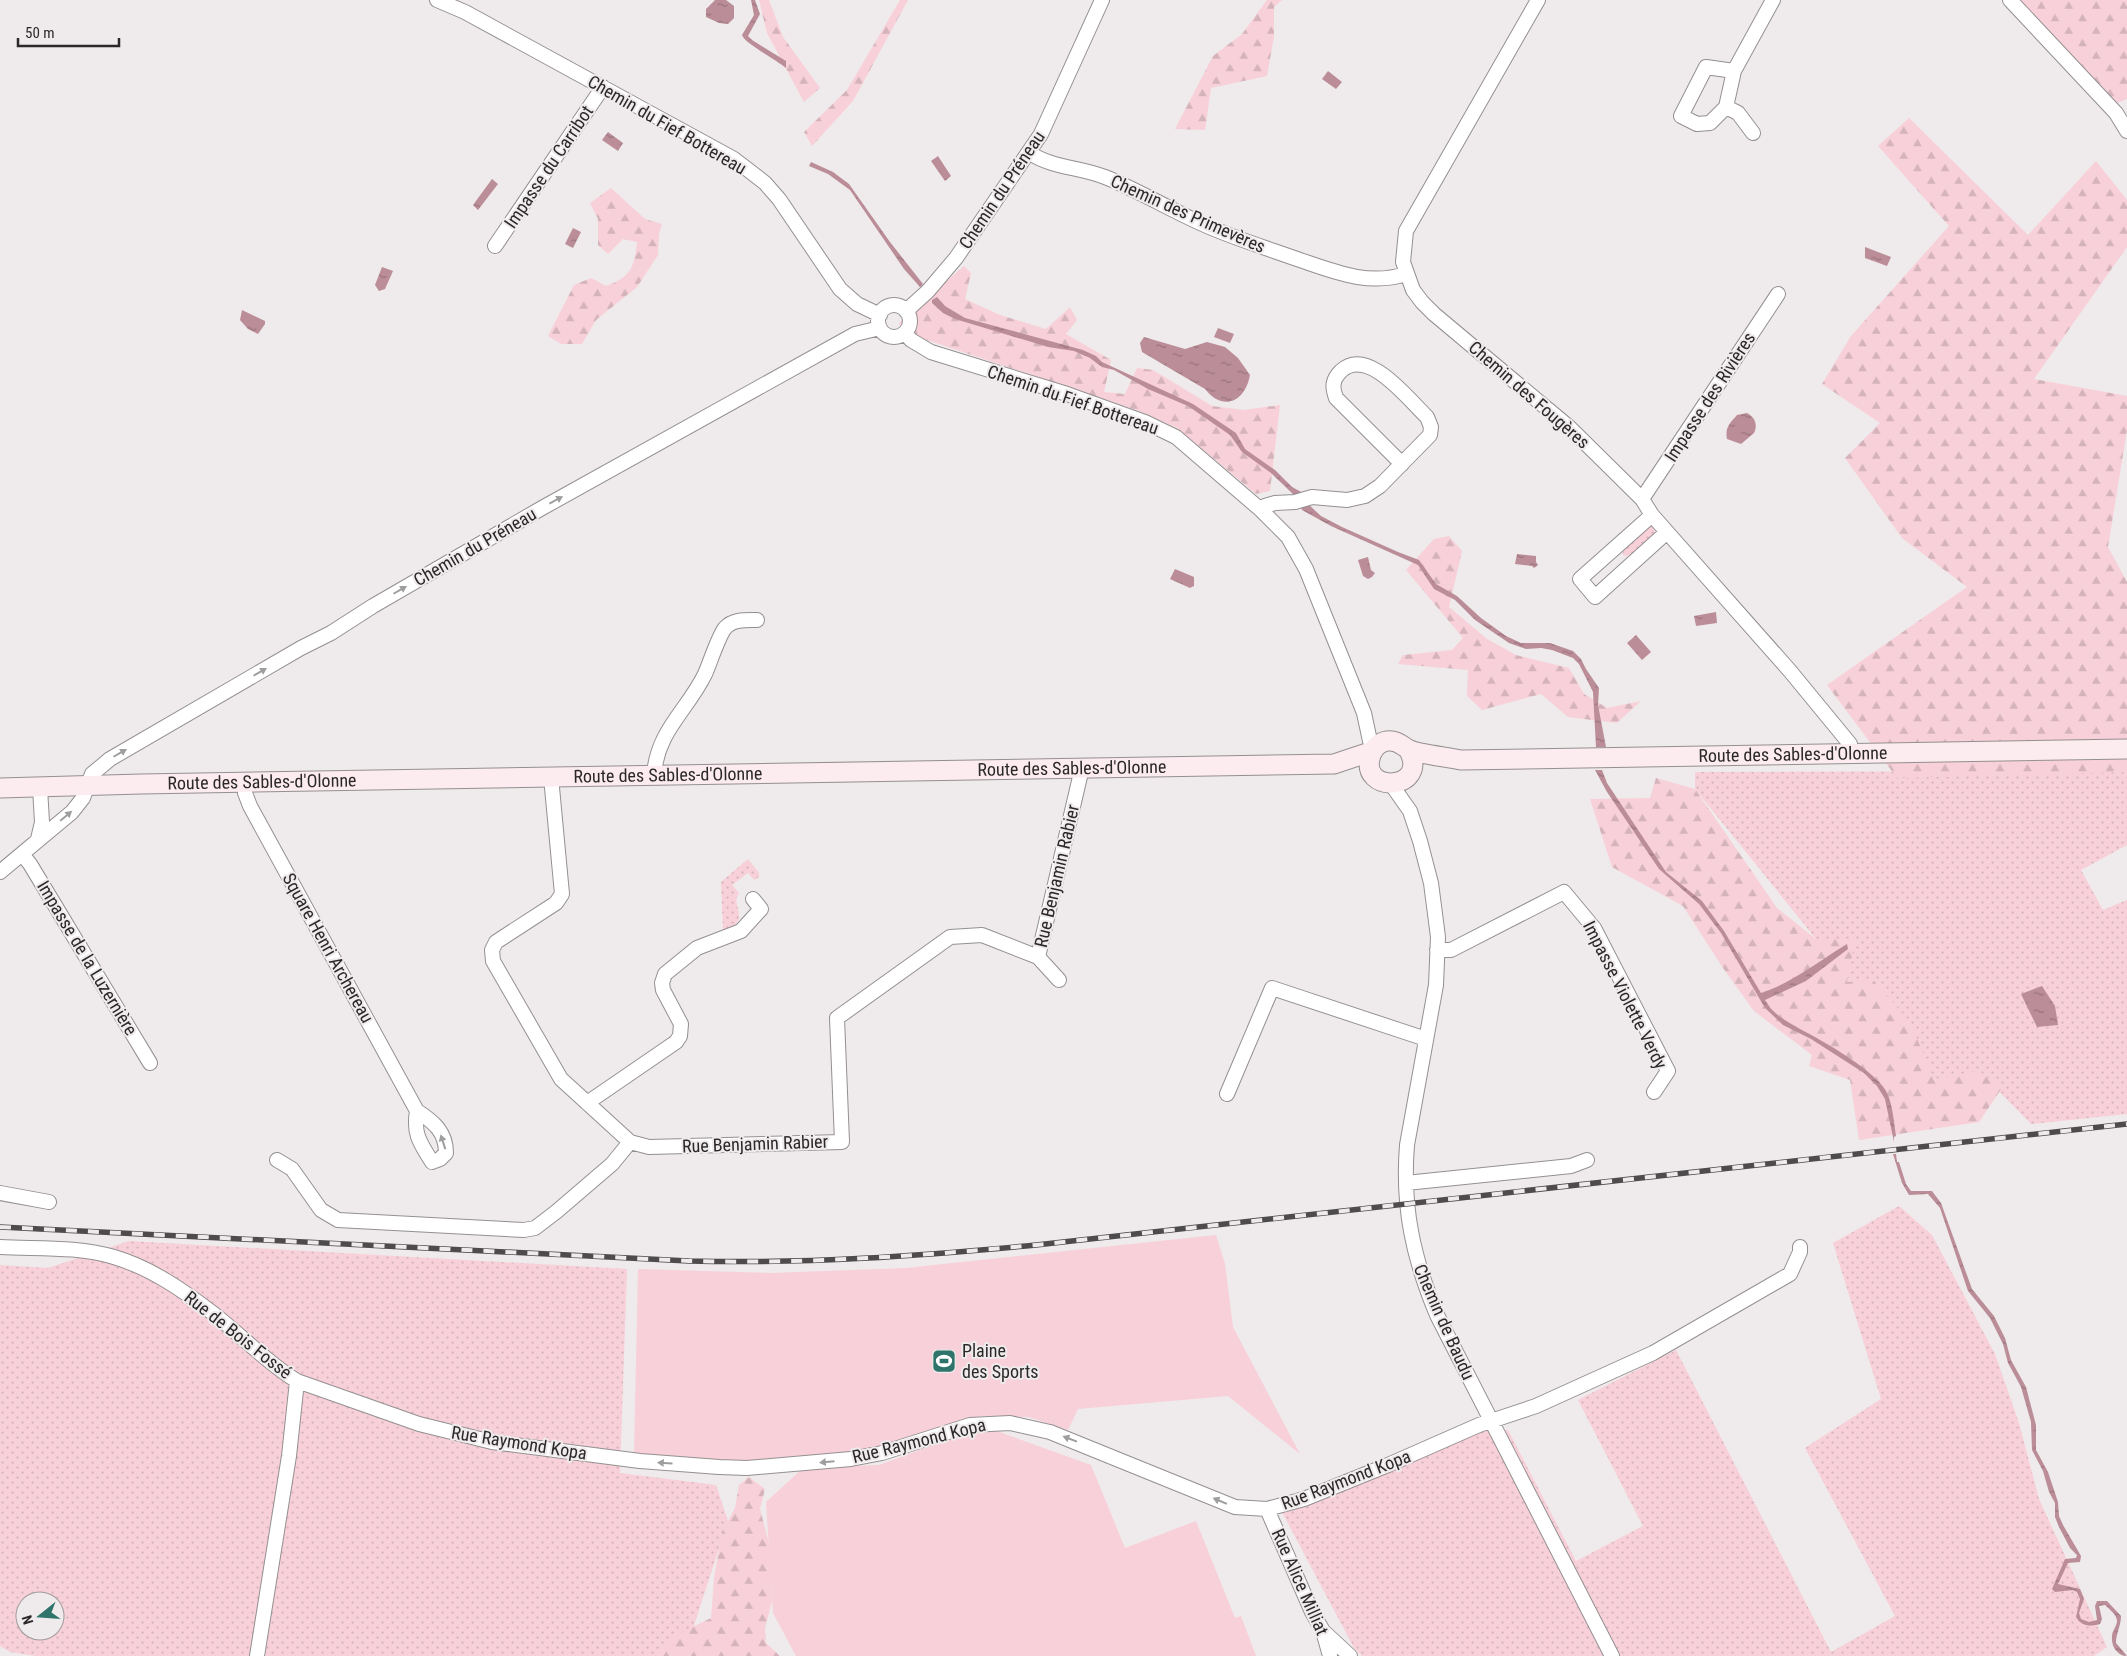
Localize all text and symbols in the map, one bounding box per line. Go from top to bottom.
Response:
scale bar [18,15,119,47]
text: 50 m [25,24,55,42]
street label: Chemin du Fief Bottereau [584,71,750,179]
street label: Impasse du Carribot [500,101,597,232]
street label: Chemin du Préneau [954,127,1049,253]
street label: Chemin des Primevères [1108,170,1269,257]
street label: Impasse des Rivières [1660,328,1759,465]
street label: Chemin des Fougères [1465,336,1594,453]
street label: Chemin du Fief Bottereau [985,360,1162,439]
one-way arrow [549,496,564,504]
street label: Chemin du Préneau [410,503,540,590]
one-way arrow [393,586,408,594]
one-way arrow [254,667,267,676]
street label: Route des Sables-d'Olonne [1698,742,1887,766]
one-way arrow [113,749,126,758]
street label: Route des Sables-d'Olonne [977,756,1166,780]
street label: Route des Sables-d'Olonne [573,763,763,787]
street label: Route des Sables-d'Olonne [167,769,357,794]
street label: Rue Benjamin Rabier [1030,802,1083,949]
one-way arrow [60,811,73,822]
street label: Square Henri Archereau [279,869,378,1026]
street label: Impasse de la Luzernière [33,877,142,1039]
street label: Impasse Violette Verdy [1579,917,1672,1073]
street label: Rue Benjamin Rabier [682,1130,829,1157]
one-way arrow [439,1134,447,1149]
street label: Chemin de Baudu [1410,1261,1479,1383]
street label: Rue de Bois Fossé [181,1286,296,1383]
place label: Plaine des Sports [962,1340,1038,1382]
sports icon: Plaine des Sports [931,1348,957,1374]
street label: Rue Raymond Kopa [850,1414,988,1467]
street label: Rue Raymond Kopa [450,1421,588,1464]
one-way arrow [1062,1435,1077,1443]
street label: Rue Raymond Kopa [1278,1445,1413,1514]
one-way arrow [657,1458,673,1466]
one-way arrow [819,1458,835,1466]
one-way arrow [1213,1496,1227,1504]
street label: Rue Alice Milliat [1268,1525,1333,1638]
north arrow [15,1591,65,1641]
text: N [19,1613,36,1626]

